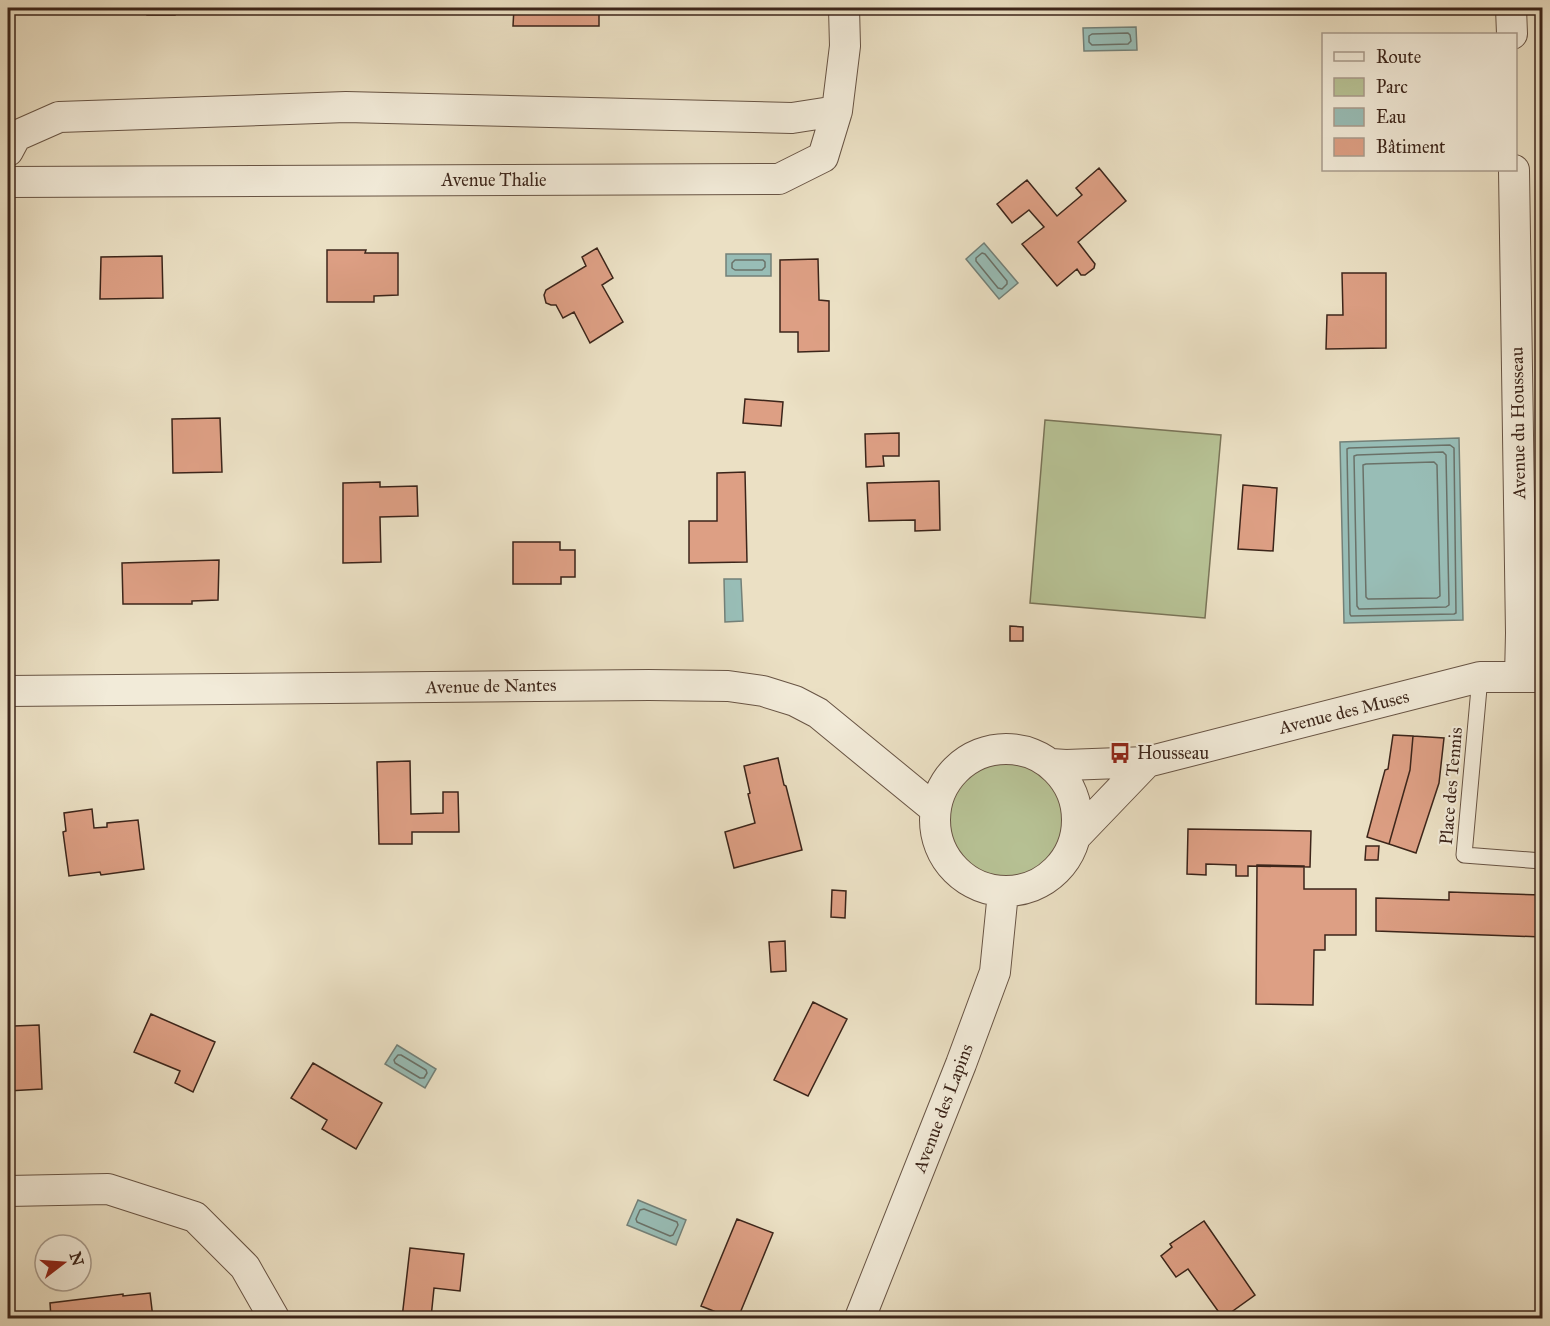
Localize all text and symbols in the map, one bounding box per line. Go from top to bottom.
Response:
legend [1322,33,1517,171]
text: Route [1376,46,1421,68]
text: Parc [1376,76,1408,98]
text: Eau [1376,106,1406,128]
text: Bâtiment [1376,136,1446,158]
street label: Avenue Thalie [440,169,547,191]
street label: Avenue du Housseau [1506,346,1530,500]
street label: Avenue de Nantes [424,674,557,698]
street label: Avenue des Muses [1276,685,1411,739]
street label: Place des Tennis [1435,726,1467,846]
bus stop icon: Housseau [1108,741,1132,765]
place label: Housseau [1137,742,1209,764]
street label: Avenue des Lapins [908,1041,978,1176]
north arrow [33,1233,93,1293]
text: N [66,1249,88,1268]

